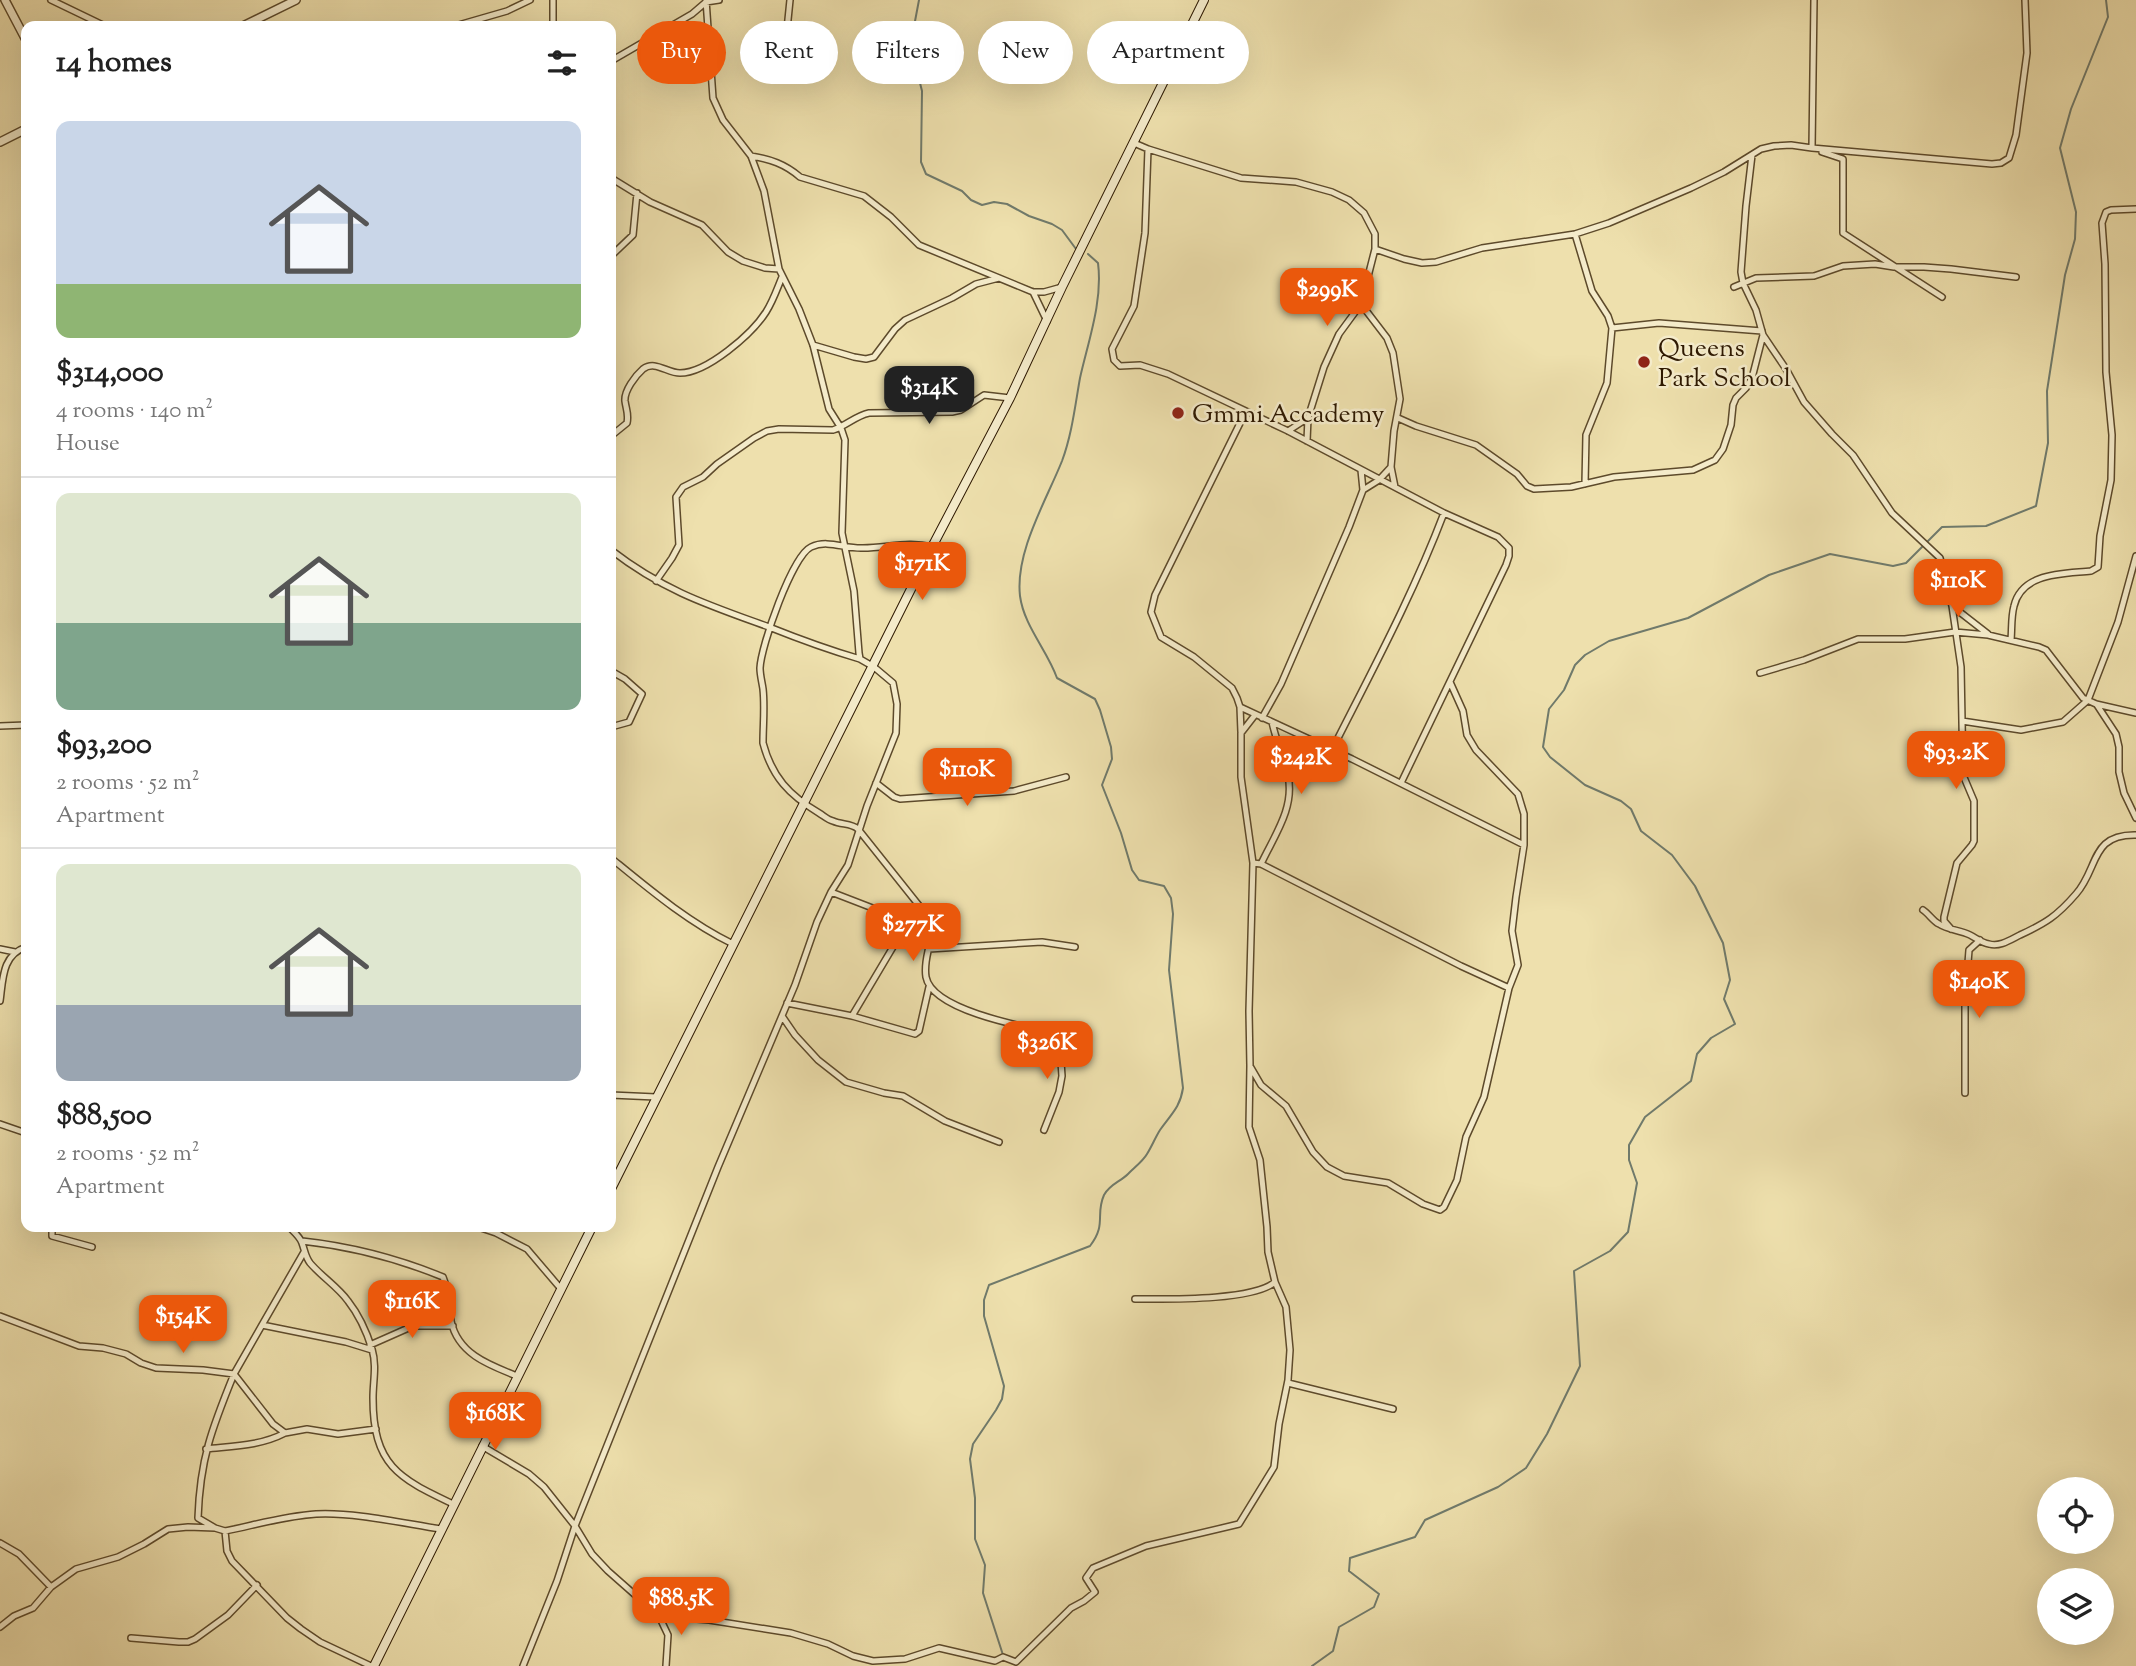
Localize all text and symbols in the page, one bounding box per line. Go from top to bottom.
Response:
chip: Buy [637,21,726,84]
chip: Rent [740,21,838,84]
chip: Filters [852,21,964,84]
chip: New [978,21,1073,84]
chip: Apartment [1087,21,1249,84]
text: 14 homes [56,42,172,85]
icon: filters [543,44,581,82]
icon: home [256,166,382,292]
pin: $299K [1278,268,1376,328]
text: $299K [1296,274,1358,307]
place label: Queens Park School [1658,331,1791,398]
text: $314,000 [56,352,164,395]
marker: Queens Park School [1636,354,1652,370]
pin: $314K [880,366,978,426]
text: $314K [900,372,958,405]
text: 4 rooms · 140 m² [56,395,213,428]
place label: Gmmi Accademy [1192,397,1384,434]
marker: Gmmi Accademy [1170,405,1186,421]
text: House [56,428,120,461]
icon: home [256,538,382,664]
pin: $171K [873,542,971,602]
text: $171K [894,548,950,581]
pin: $110K [1909,560,2007,619]
text: $110K [1930,565,1986,598]
text: $93,200 [56,724,152,767]
pin: $93.2K [1899,732,2013,791]
pin: $242K [1252,736,1350,796]
text: $93.2K [1923,737,1989,770]
text: $242K [1270,742,1332,775]
pin: $110K [918,748,1016,808]
text: $110K [939,754,995,787]
text: 2 rooms · 52 m² [56,767,199,800]
text: Apartment [56,800,165,833]
pin: $277K [864,904,962,963]
icon: home [256,909,382,1035]
text: $277K [882,909,944,942]
pin: $140K [1930,960,2028,1020]
text: $140K [1949,966,2009,999]
pin: $326K [998,1021,1096,1081]
text: $326K [1017,1027,1077,1060]
text: $88,500 [56,1095,152,1138]
text: 2 rooms · 52 m² [56,1138,199,1171]
text: Apartment [56,1171,165,1204]
pin: $116K [363,1280,461,1340]
text: $116K [384,1286,440,1319]
pin: $154K [134,1296,232,1355]
text: $154K [155,1301,211,1334]
pin: $168K [446,1392,544,1452]
text: $168K [465,1398,525,1431]
map controls [2037,1477,2114,1645]
button: locate [2037,1477,2114,1554]
button: layers [2037,1568,2114,1645]
pin: $88.5K [624,1578,738,1637]
text: $88.5K [648,1583,714,1616]

